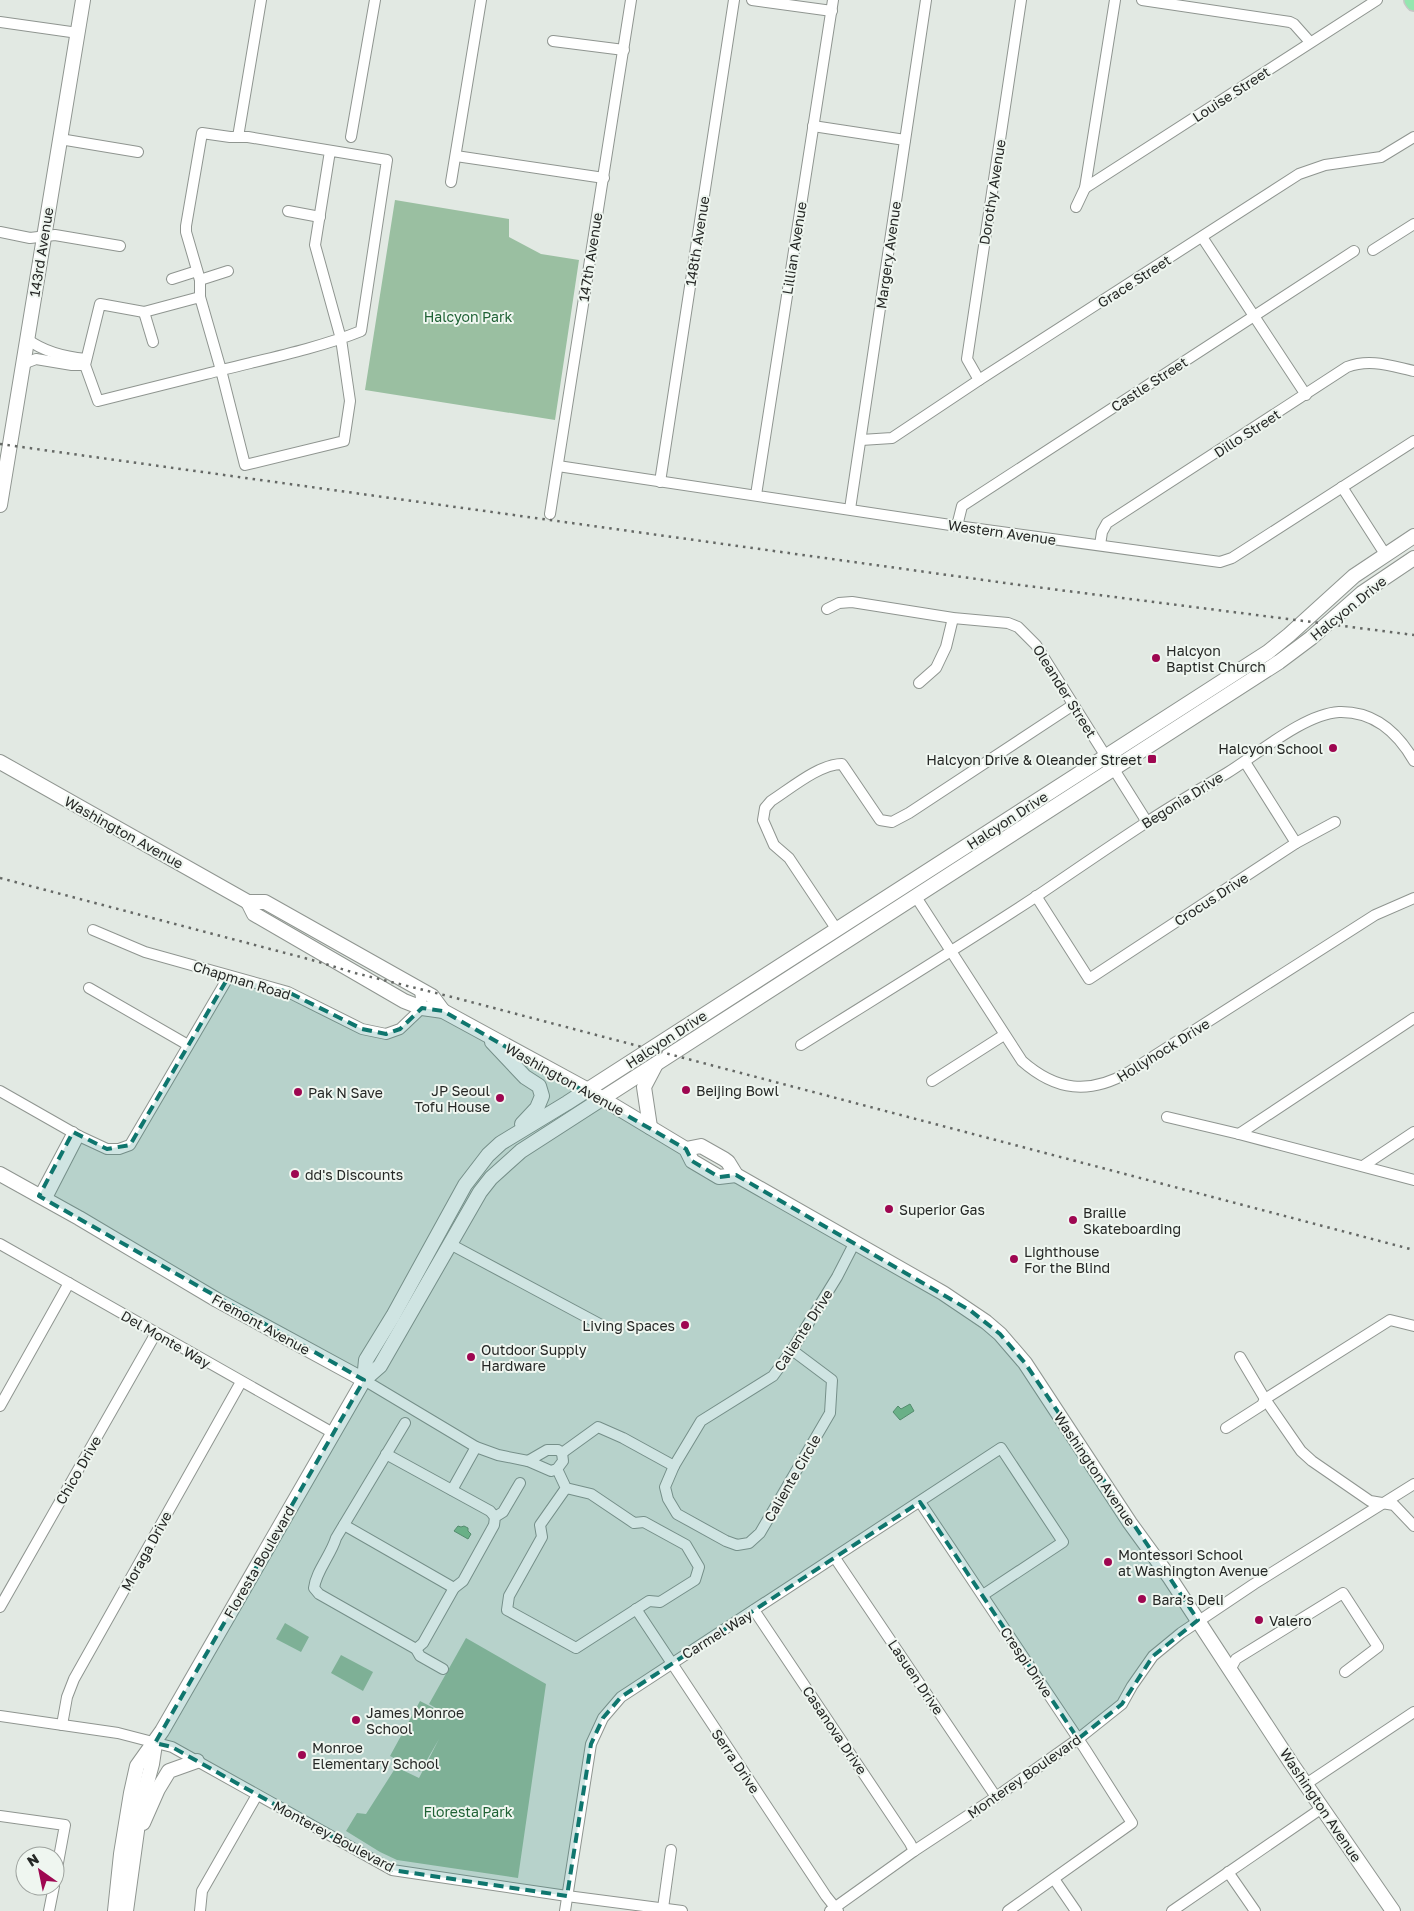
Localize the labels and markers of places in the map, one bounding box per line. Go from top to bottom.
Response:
place label: Halcyon Baptist Church [1166,642,1266,675]
marker: Halcyon Baptist Church [1150,652,1162,664]
place label: Halcyon School [1218,740,1323,757]
marker: Halcyon School [1327,742,1339,754]
place label: Halcyon Drive & Oleander Street [926,751,1142,768]
marker: Halcyon Drive & Oleander Street [1146,753,1158,765]
place label: JP Seoul Tofu House [414,1082,490,1115]
place label: Beijing Bowl [696,1082,779,1099]
place label: Pak N Save [308,1084,383,1101]
marker: Beijing Bowl [680,1084,692,1096]
marker: Pak N Save [292,1086,304,1098]
marker: JP Seoul Tofu House [494,1092,506,1104]
place label: dd's Discounts [305,1166,403,1183]
marker: dd's Discounts [289,1168,301,1180]
place label: Superior Gas [899,1201,985,1218]
marker: Superior Gas [883,1203,895,1215]
place label: Braille Skateboarding [1083,1204,1181,1237]
marker: Braille Skateboarding [1067,1214,1079,1226]
place label: Lighthouse For the Blind [1024,1243,1110,1276]
marker: Lighthouse For the Blind [1008,1253,1020,1265]
place label: Living Spaces [582,1317,675,1334]
marker: Living Spaces [679,1319,691,1331]
place label: Outdoor Supply Hardware [481,1341,587,1374]
marker: Outdoor Supply Hardware [465,1351,477,1363]
place label: Montessori School at Washington Avenue [1118,1546,1268,1579]
marker: Montessori School at Washington Avenue [1102,1556,1114,1568]
place label: Bara’s Deli [1152,1591,1224,1608]
marker: Bara’s Deli [1136,1593,1148,1605]
place label: Valero [1269,1612,1312,1629]
marker: Valero [1253,1614,1265,1626]
place label: James Monroe School [366,1704,464,1737]
marker: James Monroe School [350,1714,362,1726]
place label: Monroe Elementary School [312,1739,439,1772]
marker: Monroe Elementary School [296,1749,308,1761]

